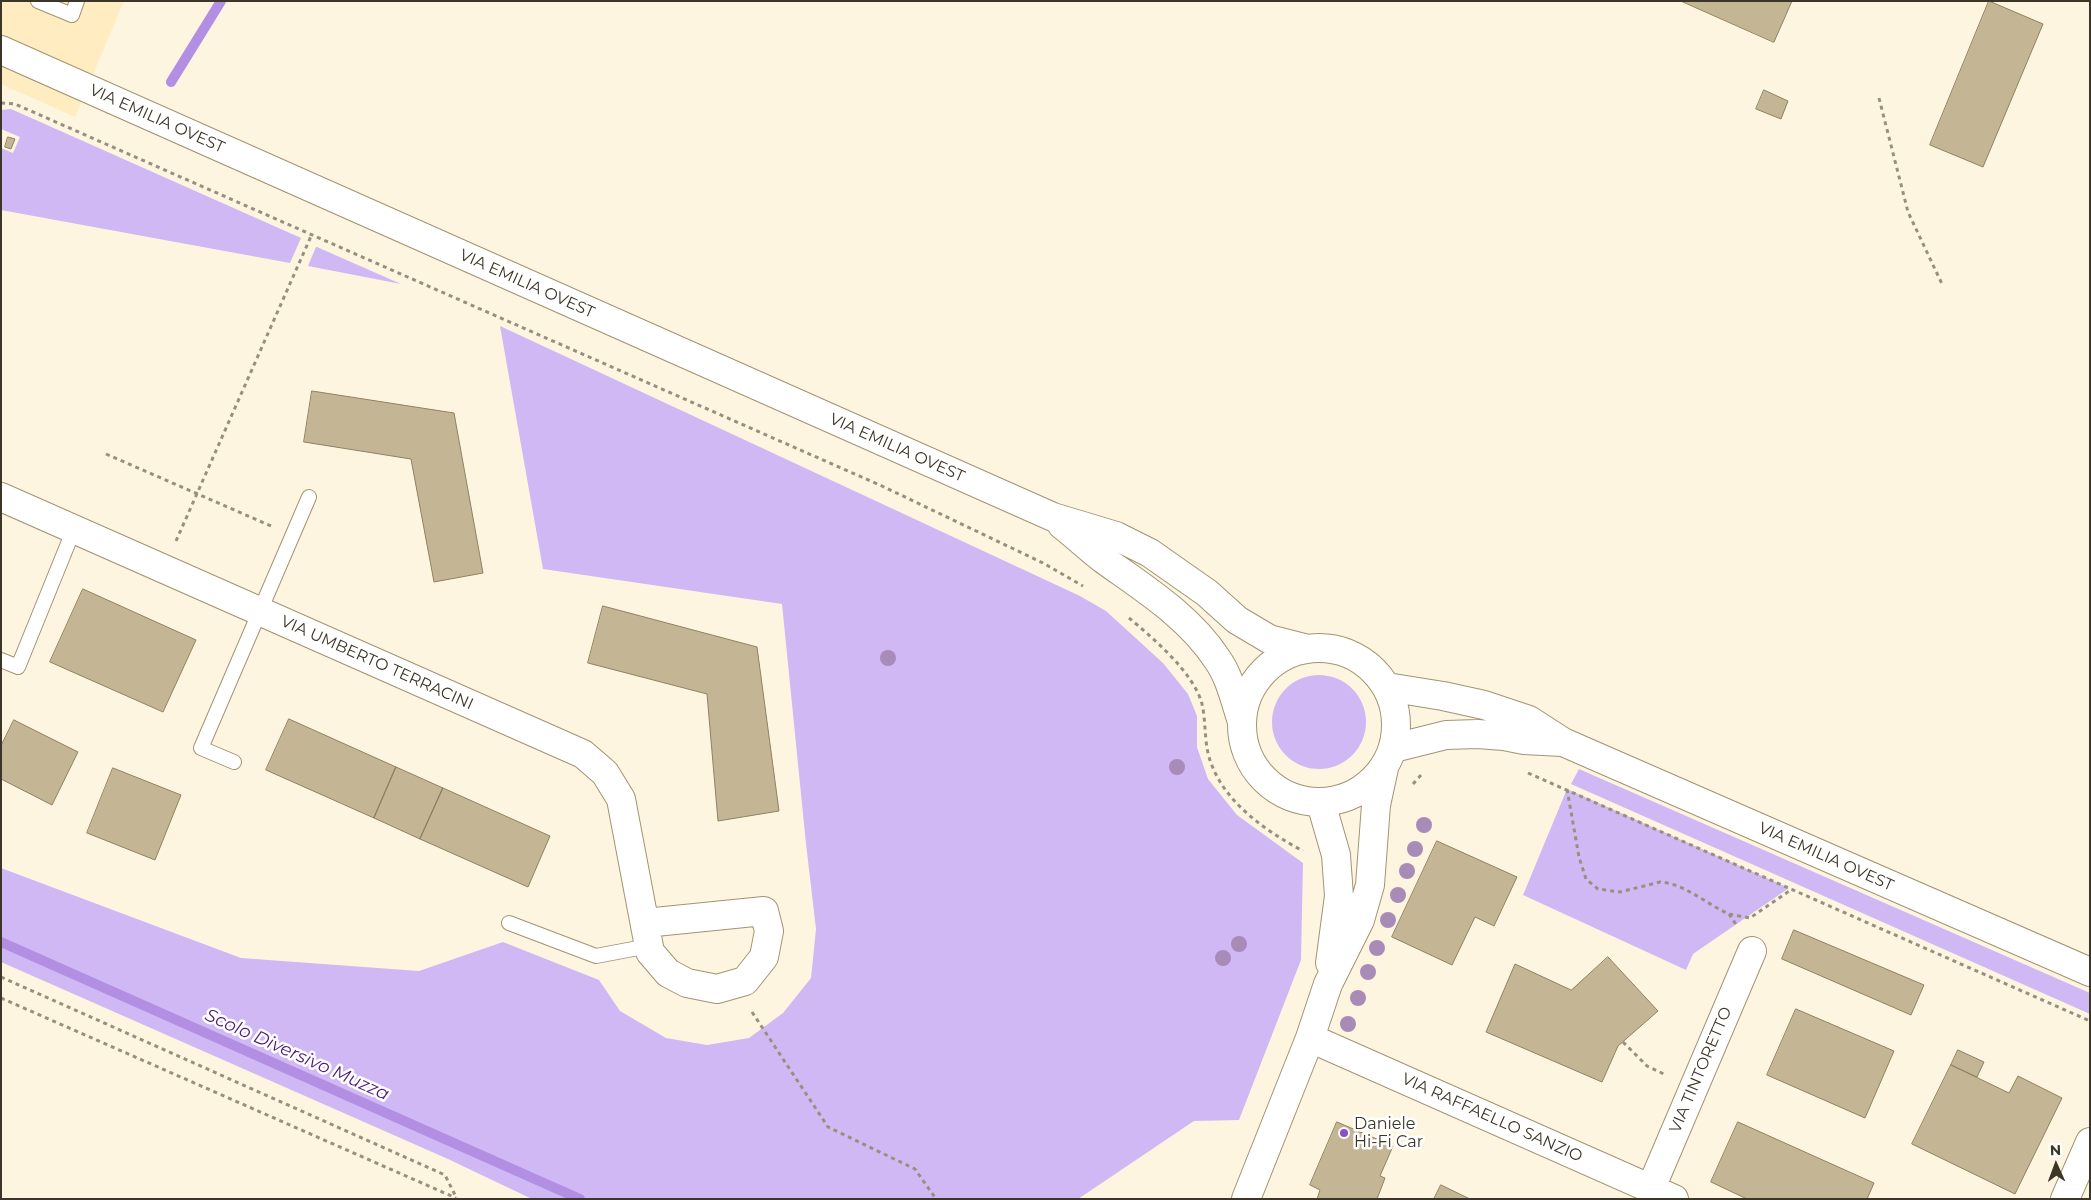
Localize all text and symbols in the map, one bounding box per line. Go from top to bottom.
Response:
street label: VIA EMILIA OVEST [87,81,227,157]
street label: VIA EMILIA OVEST [457,246,597,322]
street label: VIA EMILIA OVEST [827,410,967,486]
street label: VIA UMBERTO TERRACINI [278,612,476,714]
street label: VIA EMILIA OVEST [1756,819,1896,895]
street label: VIA TINTORETTO [1666,1004,1736,1136]
water label: Scolo Diversivo Muzza [202,1005,392,1105]
street label: VIA RAFFAELLO SANZIO [1399,1069,1585,1167]
place label: Daniele Hi-Fi Car [1354,1114,1423,1152]
marker: Daniele Hi-Fi Car [1338,1127,1350,1139]
north arrow [2031,1140,2081,1190]
text: N [2050,1141,2061,1159]

